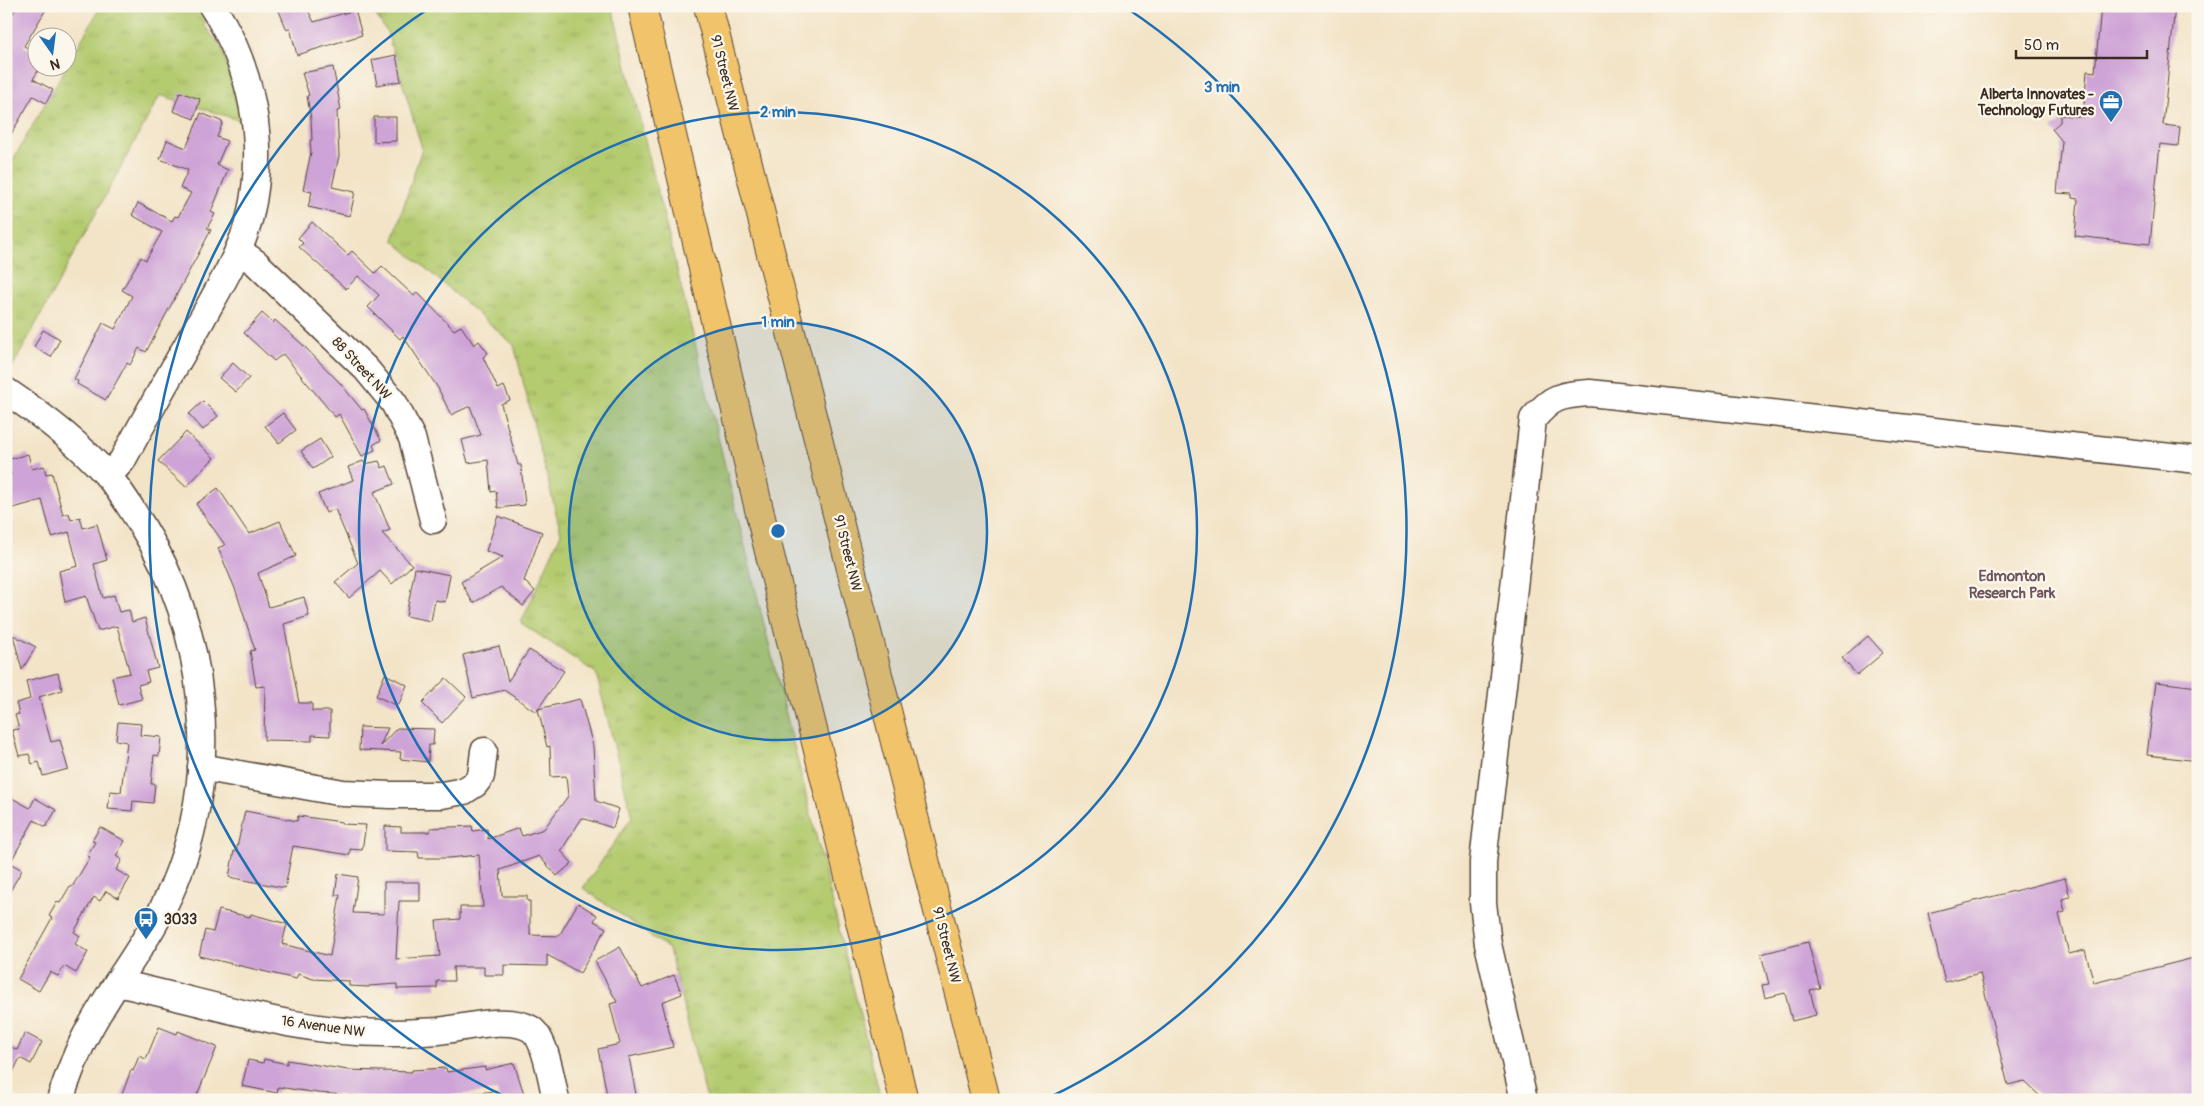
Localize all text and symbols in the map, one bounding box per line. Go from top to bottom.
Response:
north arrow [28,28,78,78]
scale bar [2016,28,2148,60]
street label: 91 Street NW [707,33,742,113]
text: 50 m [2024,36,2059,55]
text: N [48,55,62,74]
text: 3 min [1204,78,1240,97]
place label: Alberta Innovates - Technology Futures [1977,86,2095,119]
office icon: Alberta Innovates - Technology Futures [2098,89,2124,123]
text: 2 min [760,103,796,122]
text: 1 min [761,313,795,332]
street label: 88 Street NW [328,333,395,403]
street label: 91 Street NW [830,513,865,593]
centre of rings [769,522,787,540]
district label: Edmonton Research Park [1969,567,2056,603]
street label: 91 Street NW [929,905,964,985]
bus stop icon: 3033 [133,906,159,940]
place label: 3033 [164,911,197,928]
street label: 16 Avenue NW [280,1012,366,1041]

